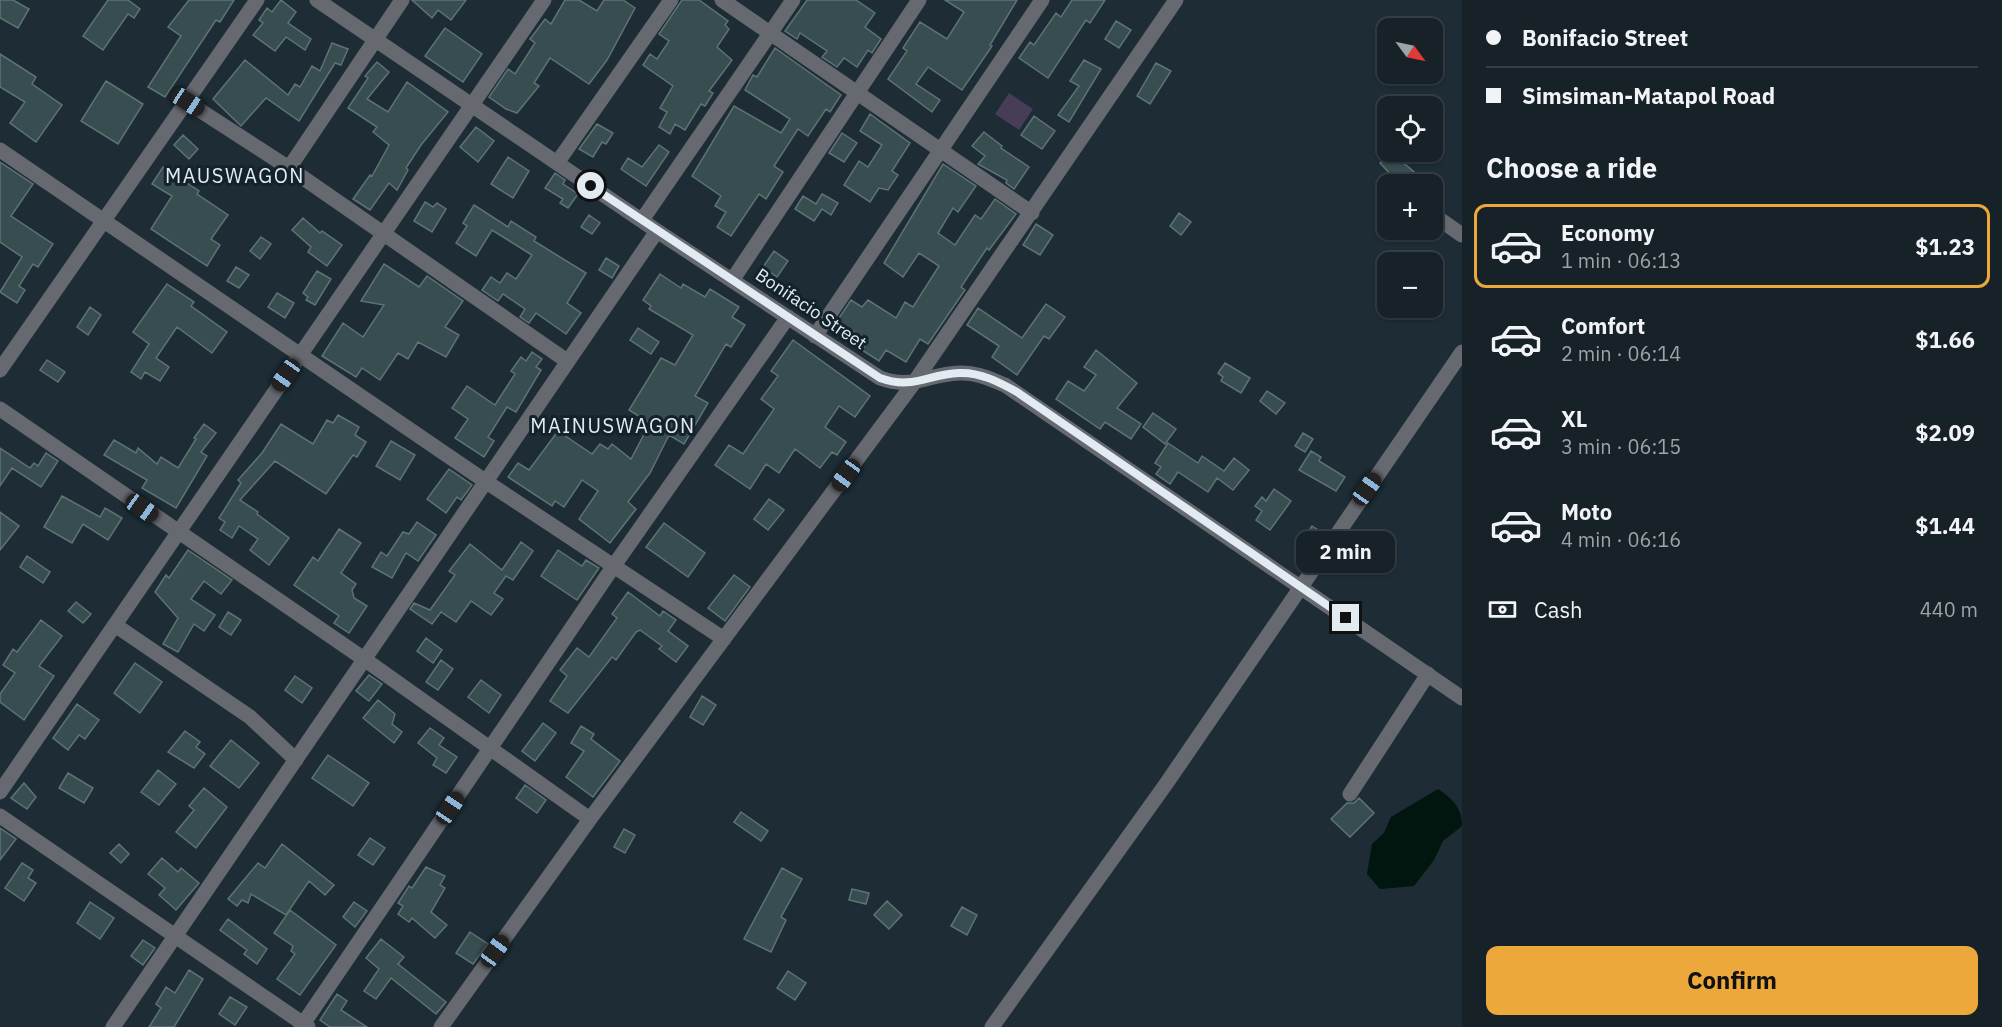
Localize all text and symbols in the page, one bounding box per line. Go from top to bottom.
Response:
north arrow [1377,18,1443,84]
map controls [1377,18,1443,318]
text: Bonifacio Street [1522,23,1688,52]
text: Simsiman-Matapol Road [1522,81,1775,110]
car [168,85,208,119]
button: locate [1377,96,1443,162]
text: Choose a ride [1486,150,1657,185]
district label: MAUSWAGON [165,162,305,189]
route start [577,172,604,199]
button: + [1377,174,1443,240]
text: Economy [1561,218,1655,247]
icon: car [1489,219,1543,273]
text: $1.23 [1915,232,1975,261]
text: 1 min · 06:13 [1561,247,1681,274]
button: − [1377,252,1443,318]
street label: Bonifacio Street [751,263,871,354]
text: Comfort [1561,311,1645,340]
icon: car [1489,312,1543,366]
text: $1.66 [1915,325,1975,354]
text: 2 min · 06:14 [1561,340,1681,367]
car [268,355,304,395]
text: XL [1561,404,1587,433]
icon: car [1489,405,1543,459]
district label: MAINUSWAGON [530,412,696,439]
text: $2.09 [1915,418,1975,447]
text: 3 min · 06:15 [1561,433,1681,460]
car [828,455,864,495]
car [1349,469,1385,509]
car [122,490,162,526]
text: Moto [1561,497,1612,526]
icon: car [1489,498,1543,552]
text: $1.44 [1915,511,1975,540]
text: 4 min · 06:16 [1561,526,1681,553]
callout: 2 min [1296,531,1396,573]
text: 2 min [1319,538,1372,565]
icon: cash [1486,593,1519,626]
text: Cash [1534,595,1583,624]
text: 440 m [1920,596,1978,623]
route end [1332,604,1359,631]
car [432,788,468,828]
car [477,931,513,971]
button: Confirm [1486,946,1978,1015]

